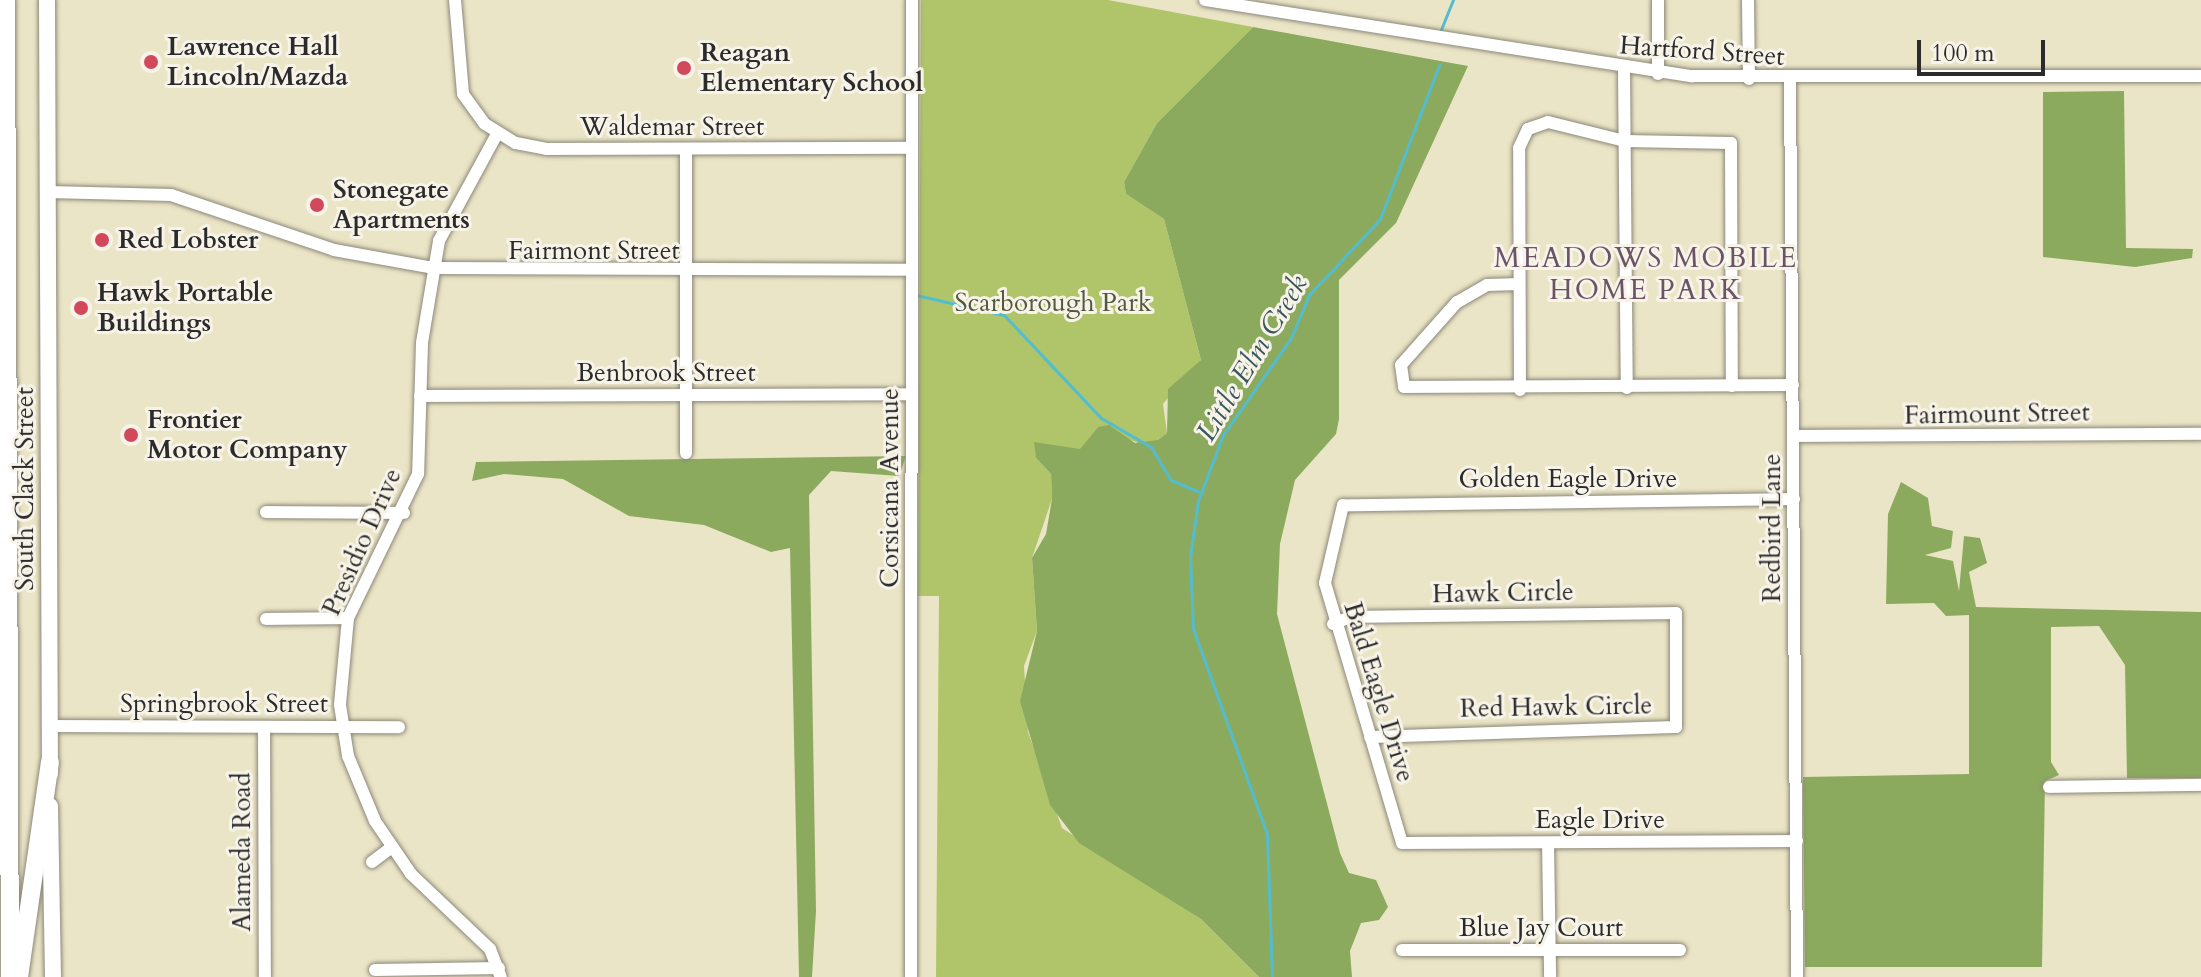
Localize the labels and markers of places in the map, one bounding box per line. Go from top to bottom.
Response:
place label: Lawrence Hall Lincoln/Mazda [167,31,348,92]
place label: Reagan Elementary School [700,37,923,98]
marker: Lawrence Hall Lincoln/Mazda [142,53,160,71]
marker: Reagan Elementary School [675,59,693,77]
place label: Stonegate Apartments [333,174,470,236]
marker: Stonegate Apartments [308,196,326,214]
place label: Red Lobster [118,224,258,256]
marker: Red Lobster [93,231,111,249]
place label: Hawk Portable Buildings [97,277,273,338]
marker: Hawk Portable Buildings [72,299,90,317]
place label: Frontier Motor Company [147,404,347,466]
marker: Frontier Motor Company [122,426,140,444]

